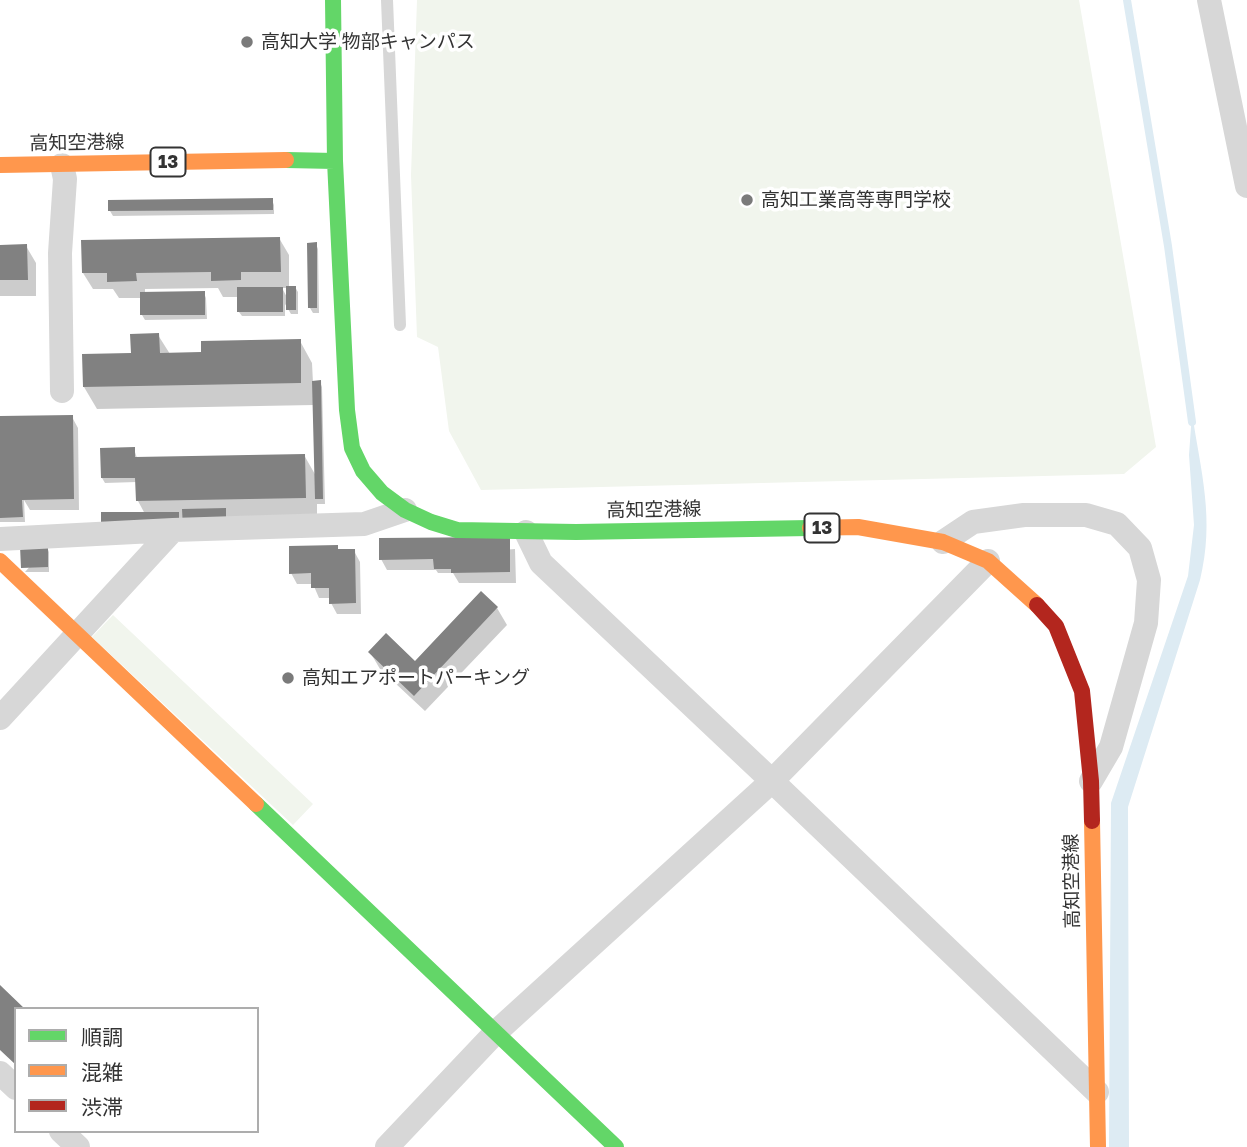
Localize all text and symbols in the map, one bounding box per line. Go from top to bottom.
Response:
place label: 高知大学 物部キャンパス [261,31,475,53]
marker: 高知大学 物部キャンパス [239,34,255,50]
street label: 高知空港線 [29,131,125,155]
road number: 13 [150,148,186,176]
place label: 高知工業高等専門学校 [761,189,951,211]
marker: 高知工業高等専門学校 [739,192,755,208]
street label: 高知空港線 [606,498,702,522]
road number: 13 [804,514,840,542]
place label: 高知エアポートパーキング [302,667,530,689]
marker: 高知エアポートパーキング [280,670,296,686]
street label: 高知空港線 [1060,833,1084,929]
legend [14,1007,259,1133]
text: 順調 [81,1024,123,1050]
text: 混雑 [81,1059,123,1085]
text: 渋滞 [81,1094,123,1120]

